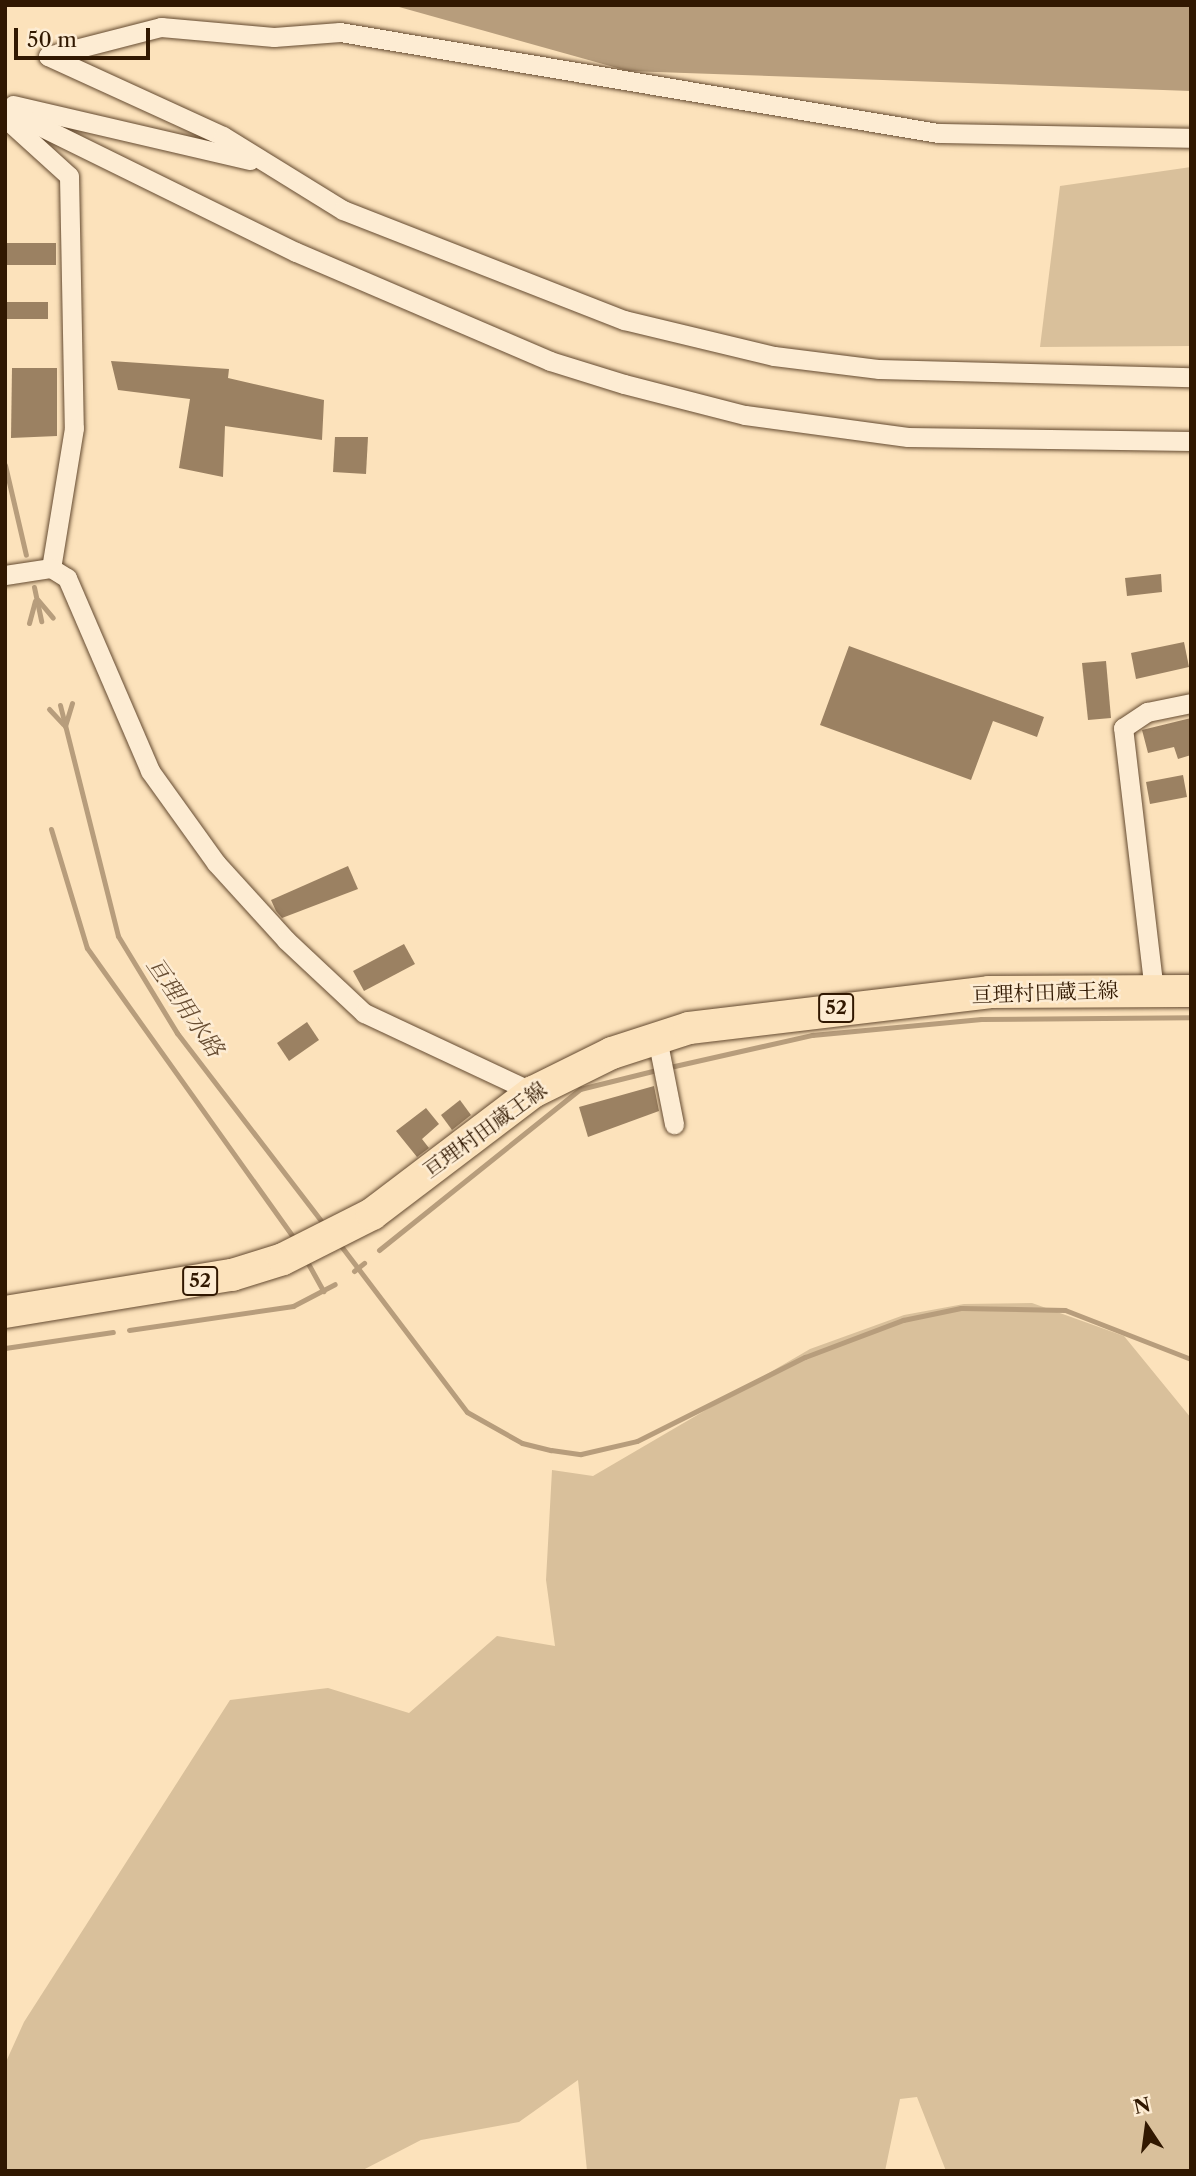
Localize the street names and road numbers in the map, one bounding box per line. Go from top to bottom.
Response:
street label: 亘理村田蔵王線 [971,978,1119,1008]
road number: 52 [817,992,855,1024]
street label: 亘理村田蔵王線 [418,1077,552,1183]
road number: 52 [181,1266,219,1296]

